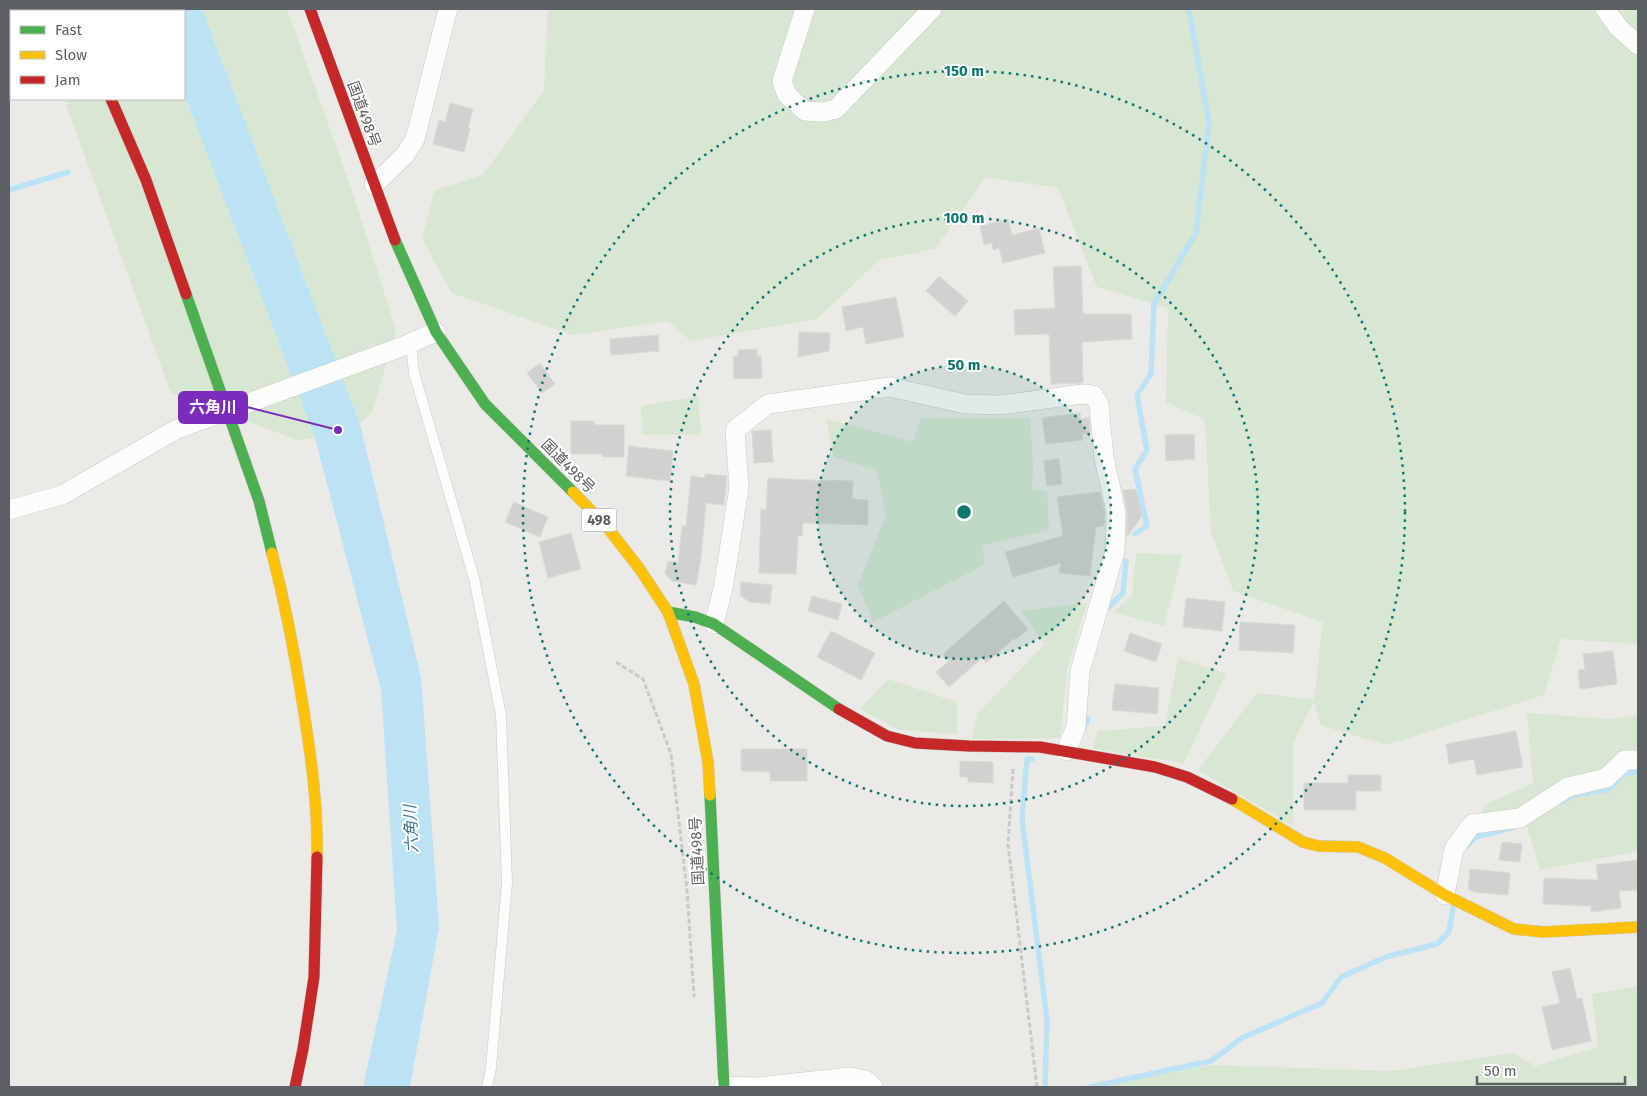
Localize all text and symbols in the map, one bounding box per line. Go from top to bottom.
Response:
legend [10,10,185,100]
text: Fast [55,21,82,39]
text: Slow [55,46,87,64]
text: 150 m [944,62,984,80]
text: Jam [55,71,81,89]
street label: 国道498号 [344,79,384,149]
text: 100 m [944,209,984,227]
text: 50 m [947,356,981,374]
callout: 六角川 [179,392,247,423]
text: 六角川 [189,398,237,417]
street label: 国道498号 [537,435,599,497]
centre of rings [955,503,973,521]
road number: 498 [582,508,616,532]
water label: 六角川 [400,803,422,853]
street label: 国道498号 [686,816,708,886]
scale bar [1477,1054,1624,1086]
text: 50 m [1484,1062,1517,1080]

